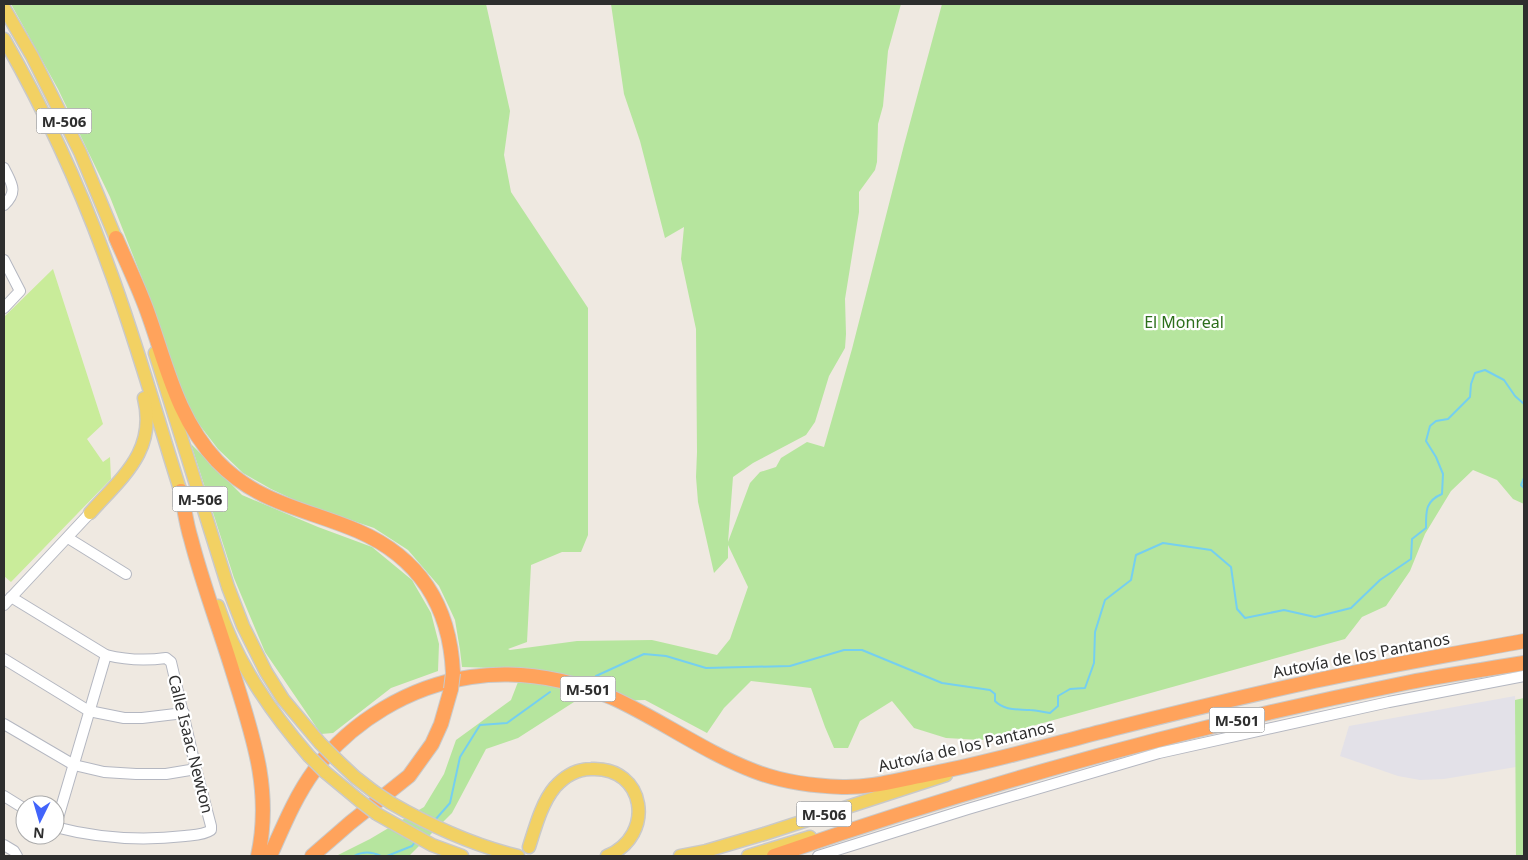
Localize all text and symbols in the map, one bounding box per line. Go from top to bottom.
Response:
road number: M-506 [36,108,92,134]
park label: El Monreal [1144,311,1224,333]
road number: M-506 [172,486,228,512]
street label: Autovía de los Pantanos [1271,627,1451,683]
street label: Calle Isaac Newton [163,672,219,816]
road number: M-501 [560,676,616,702]
road number: M-501 [1210,708,1264,732]
street label: Autovía de los Pantanos [876,715,1056,777]
north arrow [15,795,65,845]
road number: M-506 [796,802,852,826]
text: N [32,823,45,843]

